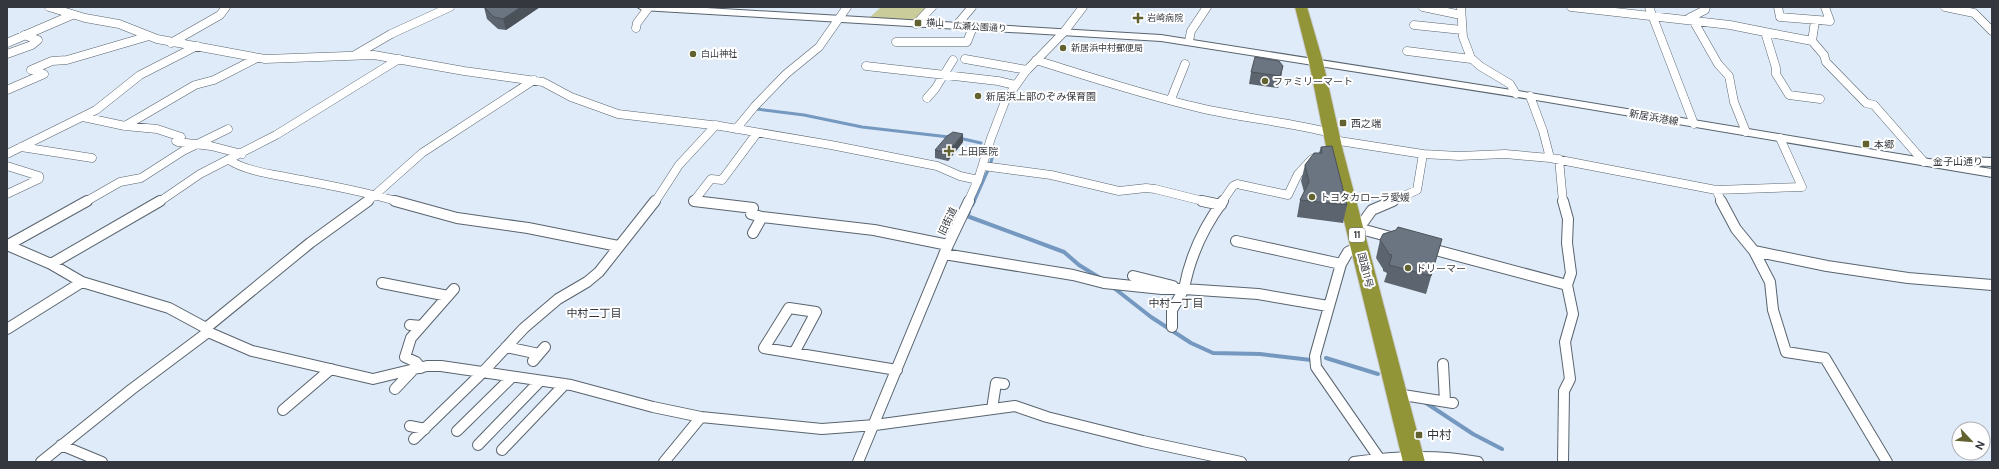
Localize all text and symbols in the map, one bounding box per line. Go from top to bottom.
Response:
marker: 岩崎病院 [1132,12,1144,24]
place label: 岩崎病院 [1147,12,1183,24]
place label: 横山 [926,17,944,29]
marker: 横山 [913,18,923,28]
street label: 広瀬公園通り [953,20,1007,34]
place label: 新居浜中村郵便局 [1071,42,1143,54]
marker: 新居浜中村郵便局 [1058,43,1068,53]
place label: 白山神社 [701,48,737,60]
marker: 白山神社 [688,49,698,59]
place label: ファミリーマート [1273,75,1353,88]
marker: ファミリーマート [1260,76,1270,86]
place label: 新居浜上部のぞみ保育園 [986,90,1096,103]
marker: 新居浜上部のぞみ保育園 [973,91,983,101]
street label: 新居浜港線 [1628,107,1680,128]
place label: 西之端 [1351,117,1381,130]
marker: 西之端 [1338,118,1348,128]
place label: 本郷 [1874,138,1894,151]
marker: 本郷 [1861,139,1871,149]
marker: 上田医院 [943,145,955,157]
place label: 上田医院 [958,145,998,158]
street label: 金子山通り [1933,155,1983,168]
place label: トヨタカローラ愛媛 [1320,191,1410,204]
marker: トヨタカローラ愛媛 [1307,192,1317,202]
street label: 旧街道 [935,205,960,238]
road number: 11 [1349,228,1365,242]
street label: 国道11号 [1355,251,1376,289]
place label: ドリーマー [1416,262,1466,275]
marker: ドリーマー [1403,263,1413,273]
district label: 中村一丁目 [1149,296,1204,310]
district label: 中村二丁目 [567,306,622,320]
north arrow [1951,421,1991,461]
place label: 中村 [1427,427,1452,443]
marker: 中村 [1414,430,1424,440]
text: N [1972,439,1988,452]

